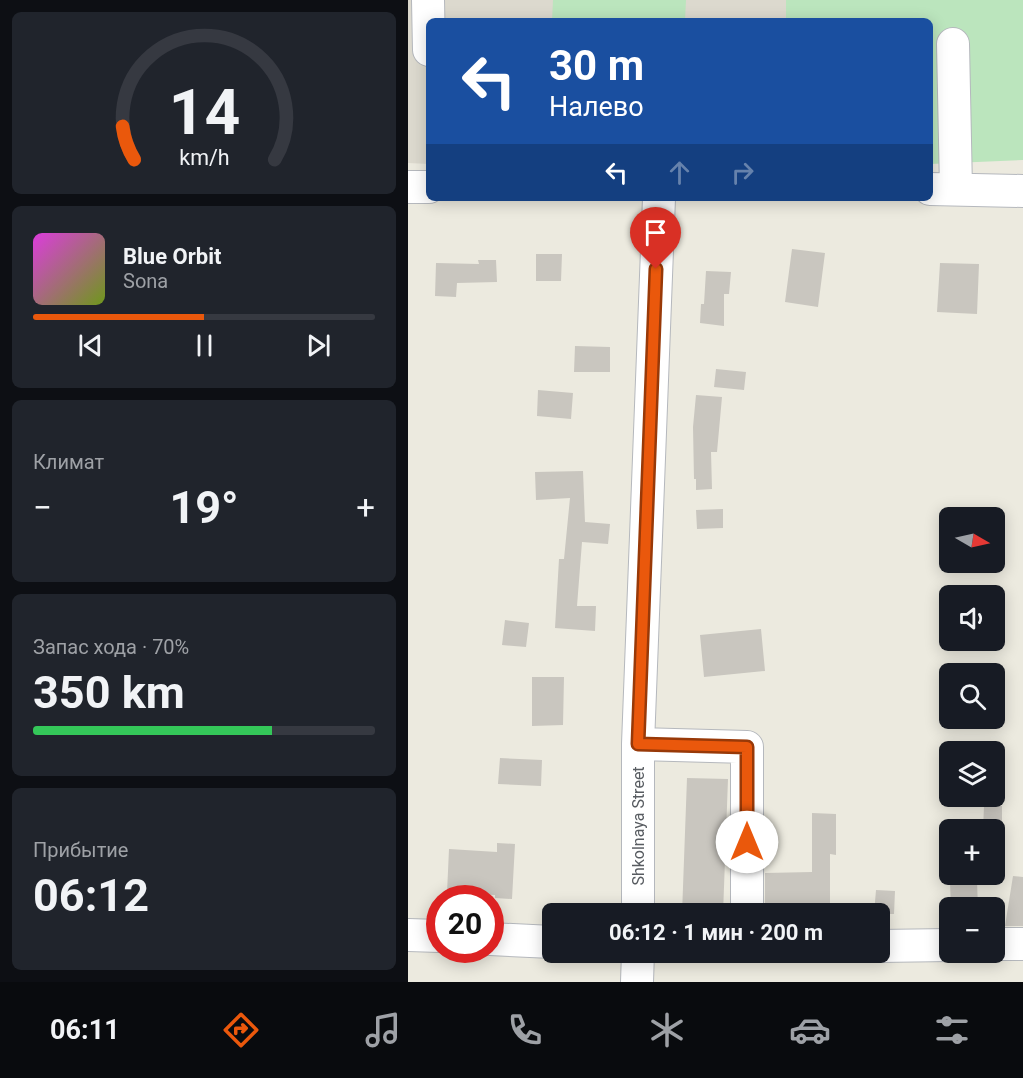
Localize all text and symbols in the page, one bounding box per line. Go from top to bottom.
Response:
text: 30 m [549,41,644,90]
icon: left [450,42,528,120]
text: 14 [168,76,240,149]
text: Налево [549,91,644,123]
text: km/h [179,145,229,170]
icon: left [600,156,633,189]
icon: ahead [663,156,696,189]
icon: right [726,156,759,189]
pin [630,207,681,269]
icon: arrive [639,216,672,249]
text: Blue Orbit [123,244,221,269]
text: Sona [123,269,168,293]
icon: previous [74,329,107,362]
icon: pause [188,329,221,362]
icon: next [302,329,335,362]
text: Климат [33,450,104,474]
text: 19° [169,481,239,534]
text: − [33,488,52,527]
text: + [356,488,375,527]
north arrow [939,507,1005,573]
map controls [939,507,1005,963]
button: sound [939,585,1005,651]
text: Запас хода · 70% [33,635,189,659]
button: search [939,663,1005,729]
text: 350 km [33,666,185,719]
button: layers [939,741,1005,807]
street label: Shkolnaya Street [629,766,648,886]
position arrow [715,810,779,874]
button: + [939,819,1005,885]
text: Прибытие [33,838,128,862]
text: 06:12 [33,869,149,922]
speed limit sign: 20 [426,885,504,963]
button: − [939,897,1005,963]
text: 06:12 · 1 мин · 200 m [609,920,823,945]
icon: directions [220,1009,262,1051]
icon: music [362,1009,404,1051]
icon: phone [504,1009,546,1051]
icon: climate [646,1009,688,1051]
icon: car [789,1009,831,1051]
icon: filters [931,1009,973,1051]
text: 06:11 [50,1014,120,1046]

